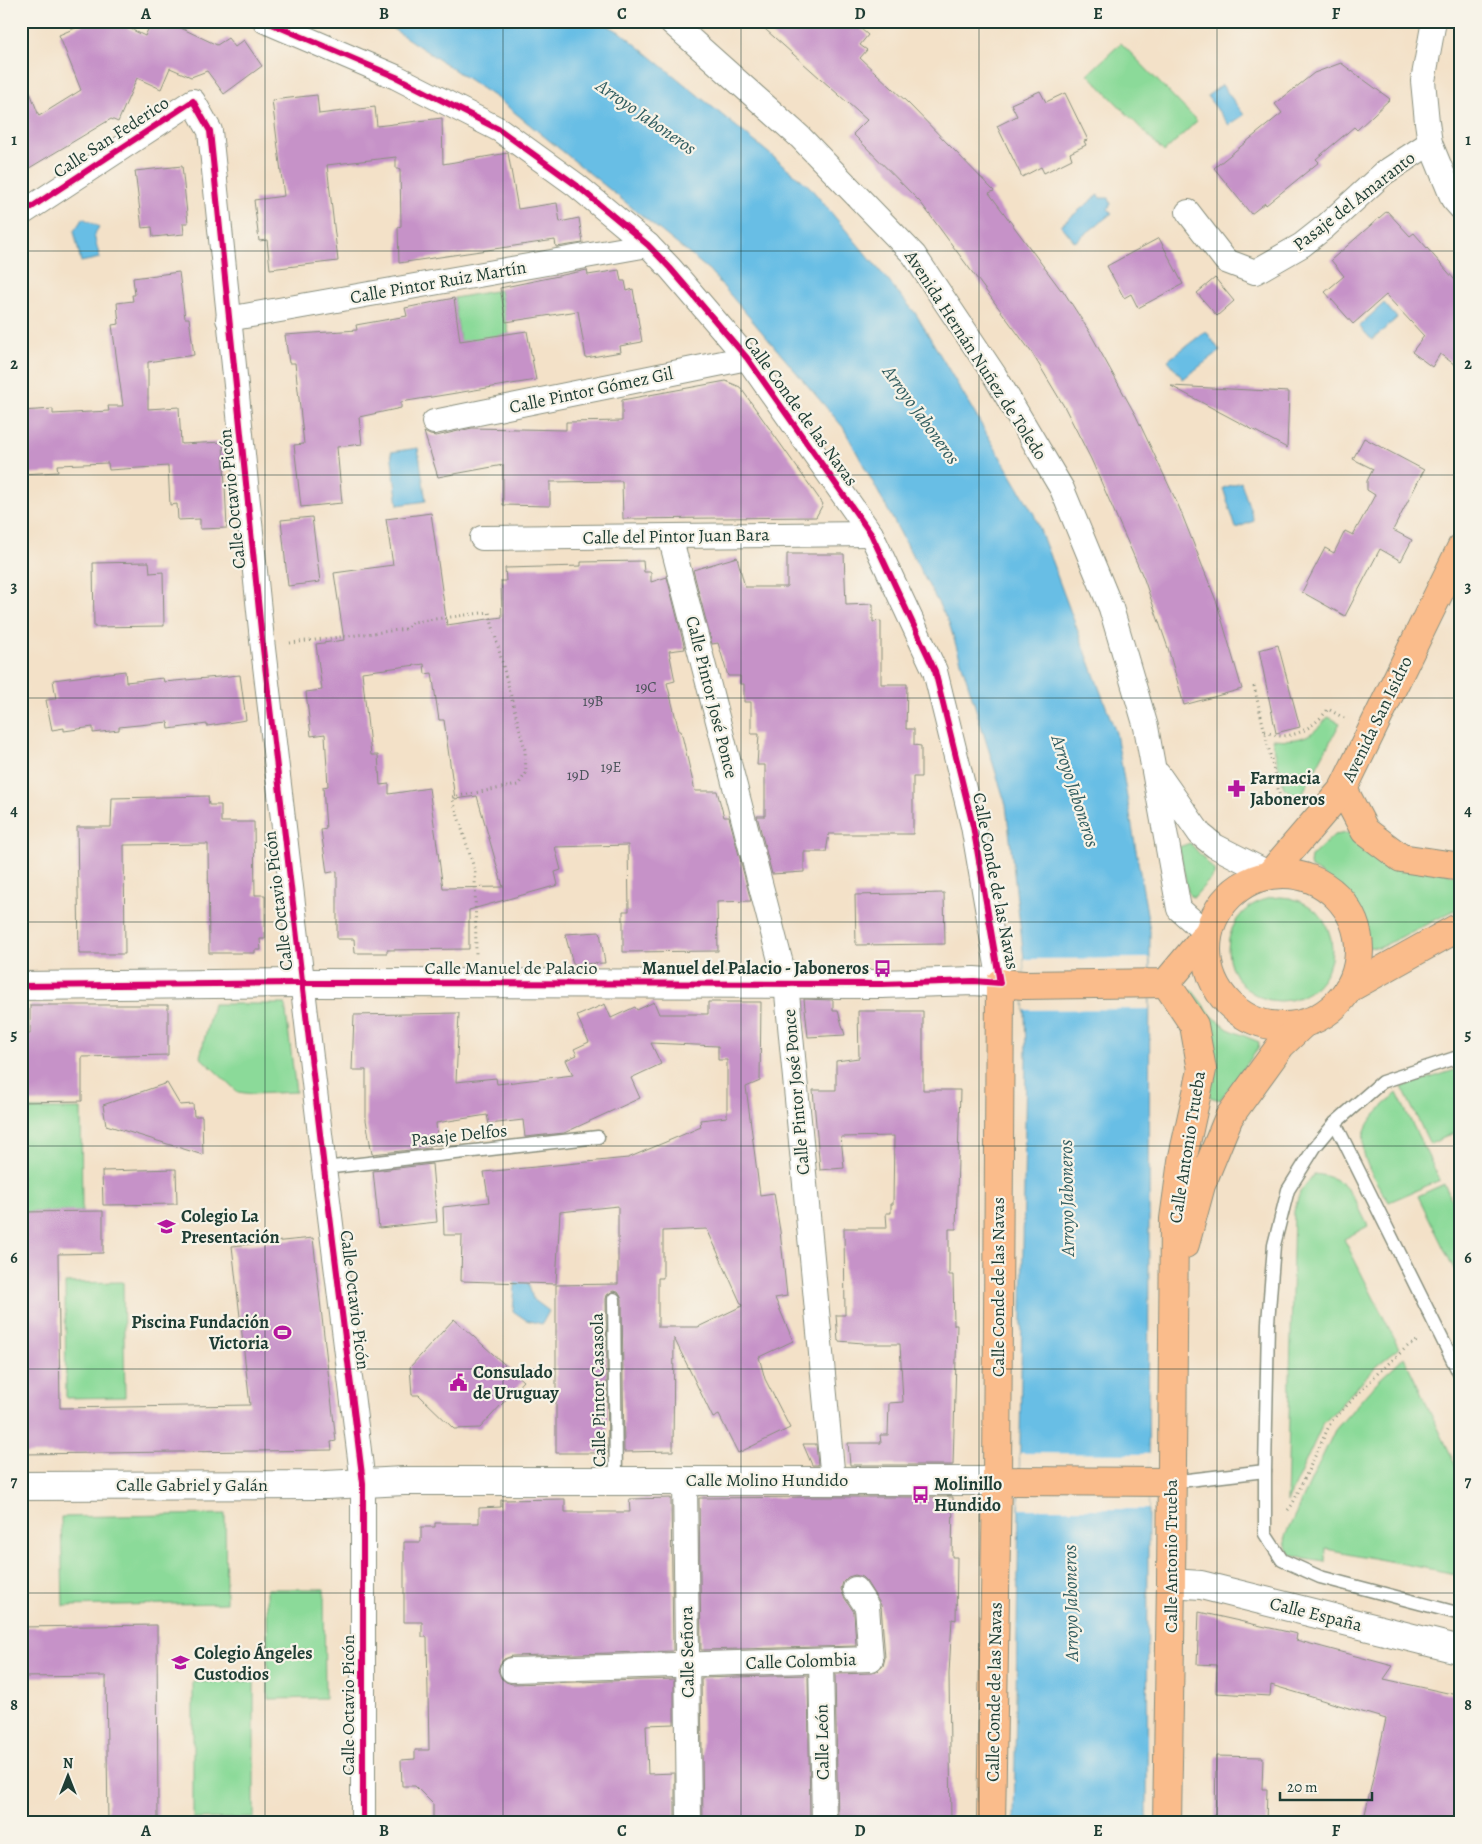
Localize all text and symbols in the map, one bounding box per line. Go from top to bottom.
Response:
text: A [140,3,152,25]
text: B [379,3,389,25]
text: C [617,3,627,25]
text: D [854,3,866,25]
text: E [1093,3,1103,25]
text: F [1332,3,1341,25]
water label: Arroyo Jaboneros [590,72,702,161]
street label: Calle San Federico [48,91,174,183]
text: 1 [11,129,17,151]
text: 1 [1465,129,1471,151]
street label: Pasaje del Amaranto [1288,146,1420,256]
street label: Avenida Hernán Nuñez de Toledo [899,245,1053,464]
street label: Calle Pintor Ruiz Martín [348,255,528,309]
street label: Calle Conde de las Navas [738,331,864,491]
text: 2 [10,353,18,375]
text: 2 [1464,353,1472,375]
water label: Arroyo Jaboneros [876,359,966,470]
street label: Calle Pintor Gómez Gil [507,361,676,419]
street label: Calle Octavio Picón [213,428,251,570]
street label: Calle del Pintor Juan Bara [582,522,770,550]
text: 3 [11,576,18,598]
text: 3 [1465,576,1472,598]
street label: Calle Pintor José Ponce [680,613,744,781]
street label: Avenida San Isidro [1336,652,1418,787]
house number: 19C [635,677,657,697]
house number: 19B [583,691,603,711]
water label: Arroyo Jaboneros [1044,731,1106,851]
house number: 19E [601,757,621,777]
house number: 19D [567,765,589,785]
place label: Farmacia Jaboneros [1250,766,1325,811]
pharmacy icon: Farmacia Jaboneros [1226,778,1246,798]
street label: Calle Conde de las Navas [967,790,1025,972]
text: 4 [10,800,18,822]
text: 4 [1464,800,1472,822]
street label: Calle Octavio Picón [257,830,298,972]
street label: Calle Manuel de Palacio [425,956,597,980]
place label: Manuel del Palacio - Jaboneros [642,956,869,980]
bus stop icon: Manuel del Palacio - Jaboneros [873,958,893,978]
street label: Calle Pintor José Ponce [777,1008,815,1176]
text: 5 [11,1024,18,1046]
text: 5 [1465,1024,1472,1046]
street label: Calle Antonio Trueba [1163,1068,1211,1225]
street label: Pasaje Delfos [410,1118,508,1152]
water label: Arroyo Jaboneros [1053,1139,1081,1257]
street label: Calle Conde de las Navas [986,1197,1010,1377]
place label: Colegio La Presentación [181,1204,280,1249]
school or university icon: Colegio La Presentación [157,1216,177,1236]
street label: Calle Octavio Picón [335,1229,376,1371]
text: 6 [10,1247,18,1269]
text: 6 [1464,1247,1472,1269]
place label: Piscina Fundación Victoria [131,1310,269,1355]
street label: Calle Pintor Casasola [585,1312,611,1467]
sports icon: Piscina Fundación Victoria [273,1322,293,1342]
place label: Consulado de Uruguay [473,1360,559,1405]
public building icon: Consulado de Uruguay [449,1372,469,1392]
street label: Calle Molino Hundido [686,1468,848,1492]
text: 7 [11,1471,18,1493]
text: 7 [1465,1471,1472,1493]
place label: Molinillo Hundido [934,1472,1002,1517]
street label: Calle Gabriel y Galán [116,1473,268,1497]
street label: Calle Antonio Trueba [1159,1478,1183,1633]
bus stop icon: Molinillo Hundido [910,1484,930,1504]
water label: Arroyo Jaboneros [1057,1544,1085,1662]
street label: Calle España [1267,1591,1365,1637]
street label: Calle Conde de las Navas [980,1602,1008,1782]
street label: Calle Señora [674,1605,700,1698]
street label: Calle Octavio Picón [336,1634,360,1775]
place label: Colegio Ángeles Custodios [194,1641,313,1686]
street label: Calle Colombia [745,1647,857,1675]
school or university icon: Colegio Ángeles Custodios [170,1653,190,1673]
text: 8 [10,1694,18,1716]
text: 8 [1464,1694,1472,1716]
street label: Calle León [809,1704,835,1780]
north arrow [42,1752,92,1802]
text: N [63,1754,73,1773]
scale bar [1280,1769,1372,1801]
text: 20 m [1287,1777,1318,1797]
text: A [140,1820,152,1842]
text: B [379,1820,389,1842]
text: C [617,1820,627,1842]
text: D [854,1820,866,1842]
text: E [1093,1820,1103,1842]
text: F [1332,1820,1341,1842]

